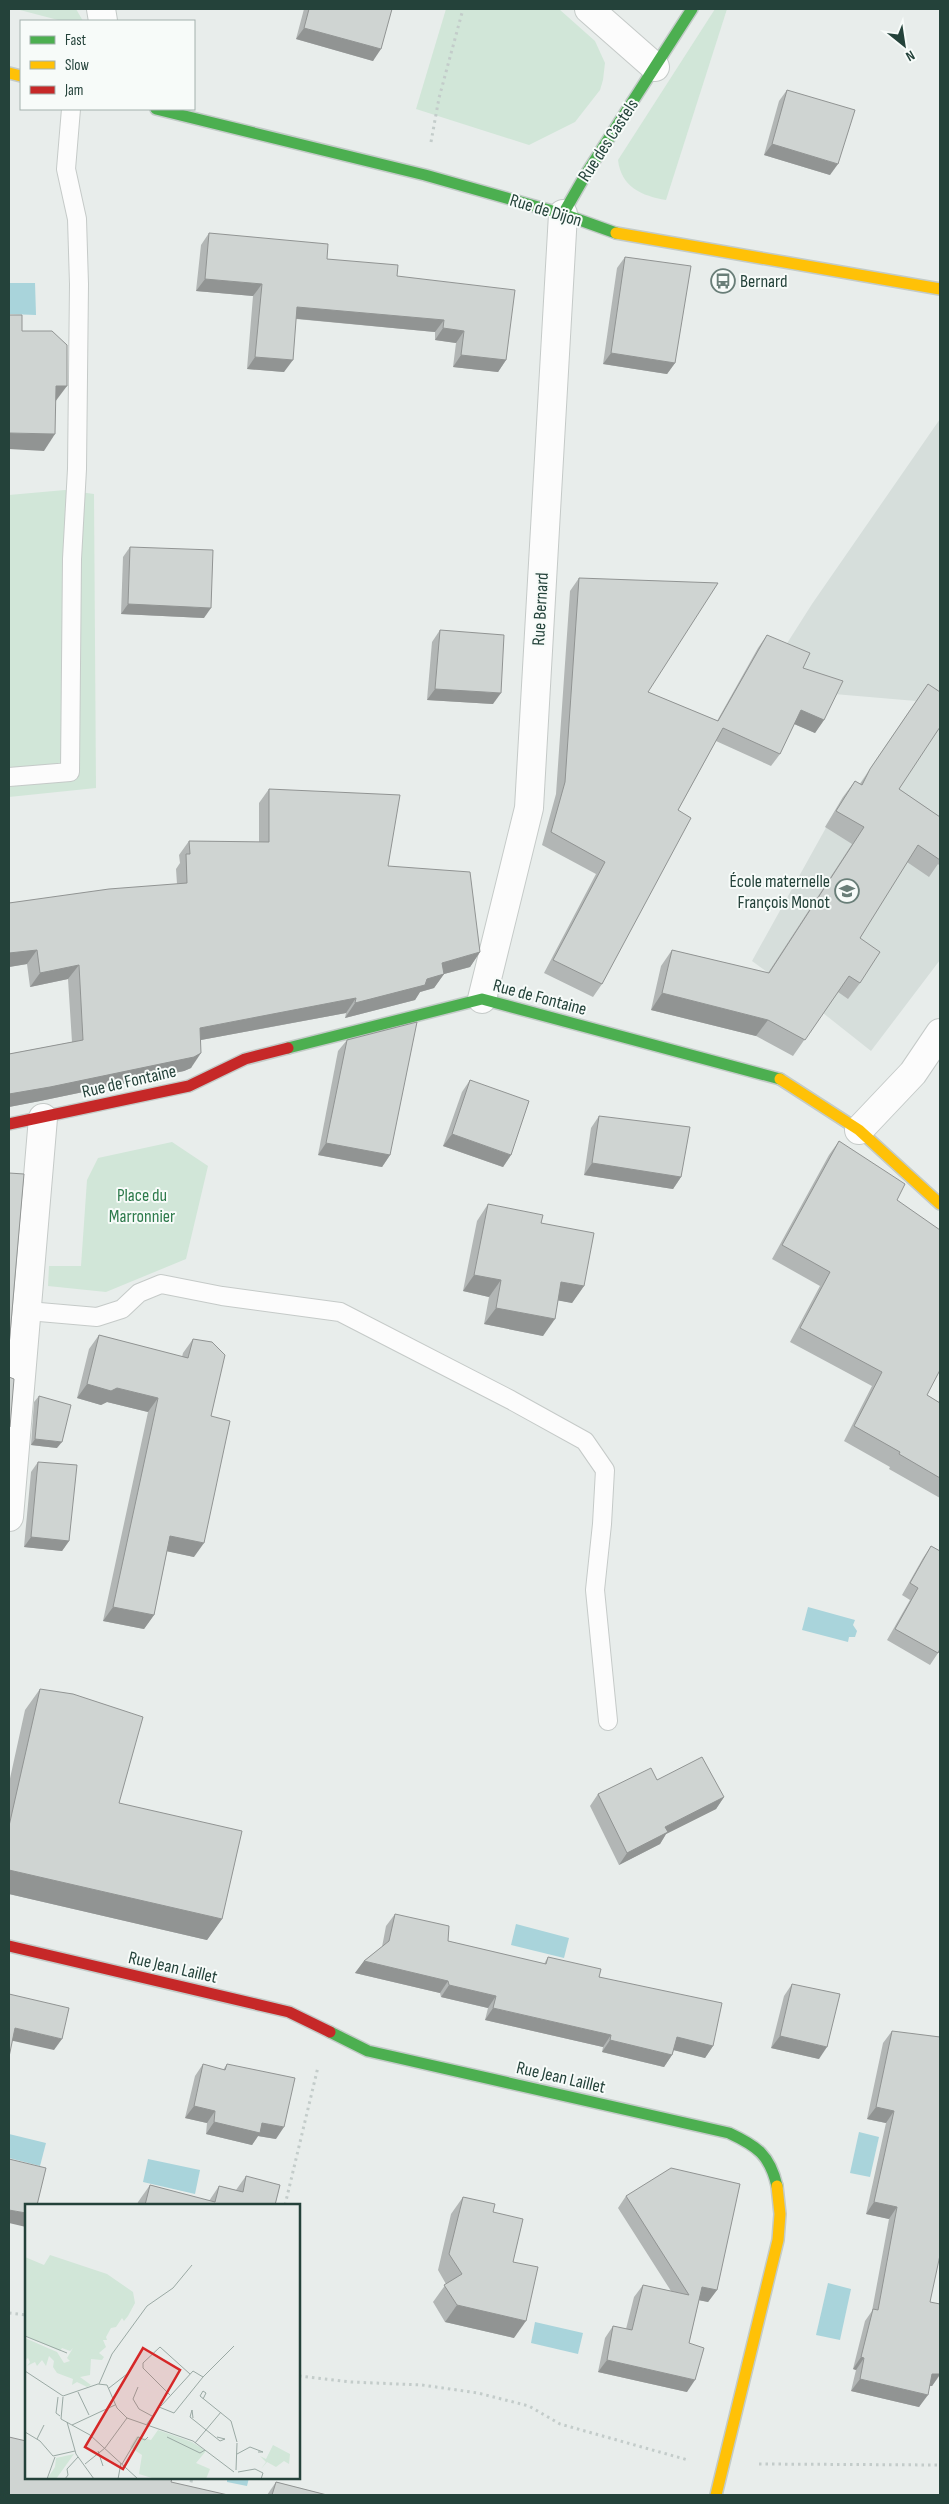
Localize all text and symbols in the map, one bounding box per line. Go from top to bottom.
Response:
legend [20,20,195,110]
north arrow [879,20,929,70]
text: Fast [65,31,87,50]
text: N [903,47,918,65]
text: Slow [65,56,89,75]
text: Jam [64,81,83,100]
street label: Rue des Castels [574,95,643,186]
street label: Rue de Dijon [507,190,584,231]
bus stop icon: Bernard [710,268,736,294]
place label: Bernard [740,271,787,292]
street label: Rue Bernard [528,572,553,646]
place label: École maternelle François Monot [730,871,830,913]
school or university icon: École maternelle François Monot [834,878,860,904]
street label: Rue de Fontaine [491,975,589,1020]
street label: Rue de Fontaine [80,1060,178,1103]
park label: Place du Marronnier [109,1185,175,1227]
street label: Rue Jean Laillet [126,1947,220,1988]
street label: Rue Jean Laillet [514,2057,608,2098]
inset map [25,2204,300,2479]

